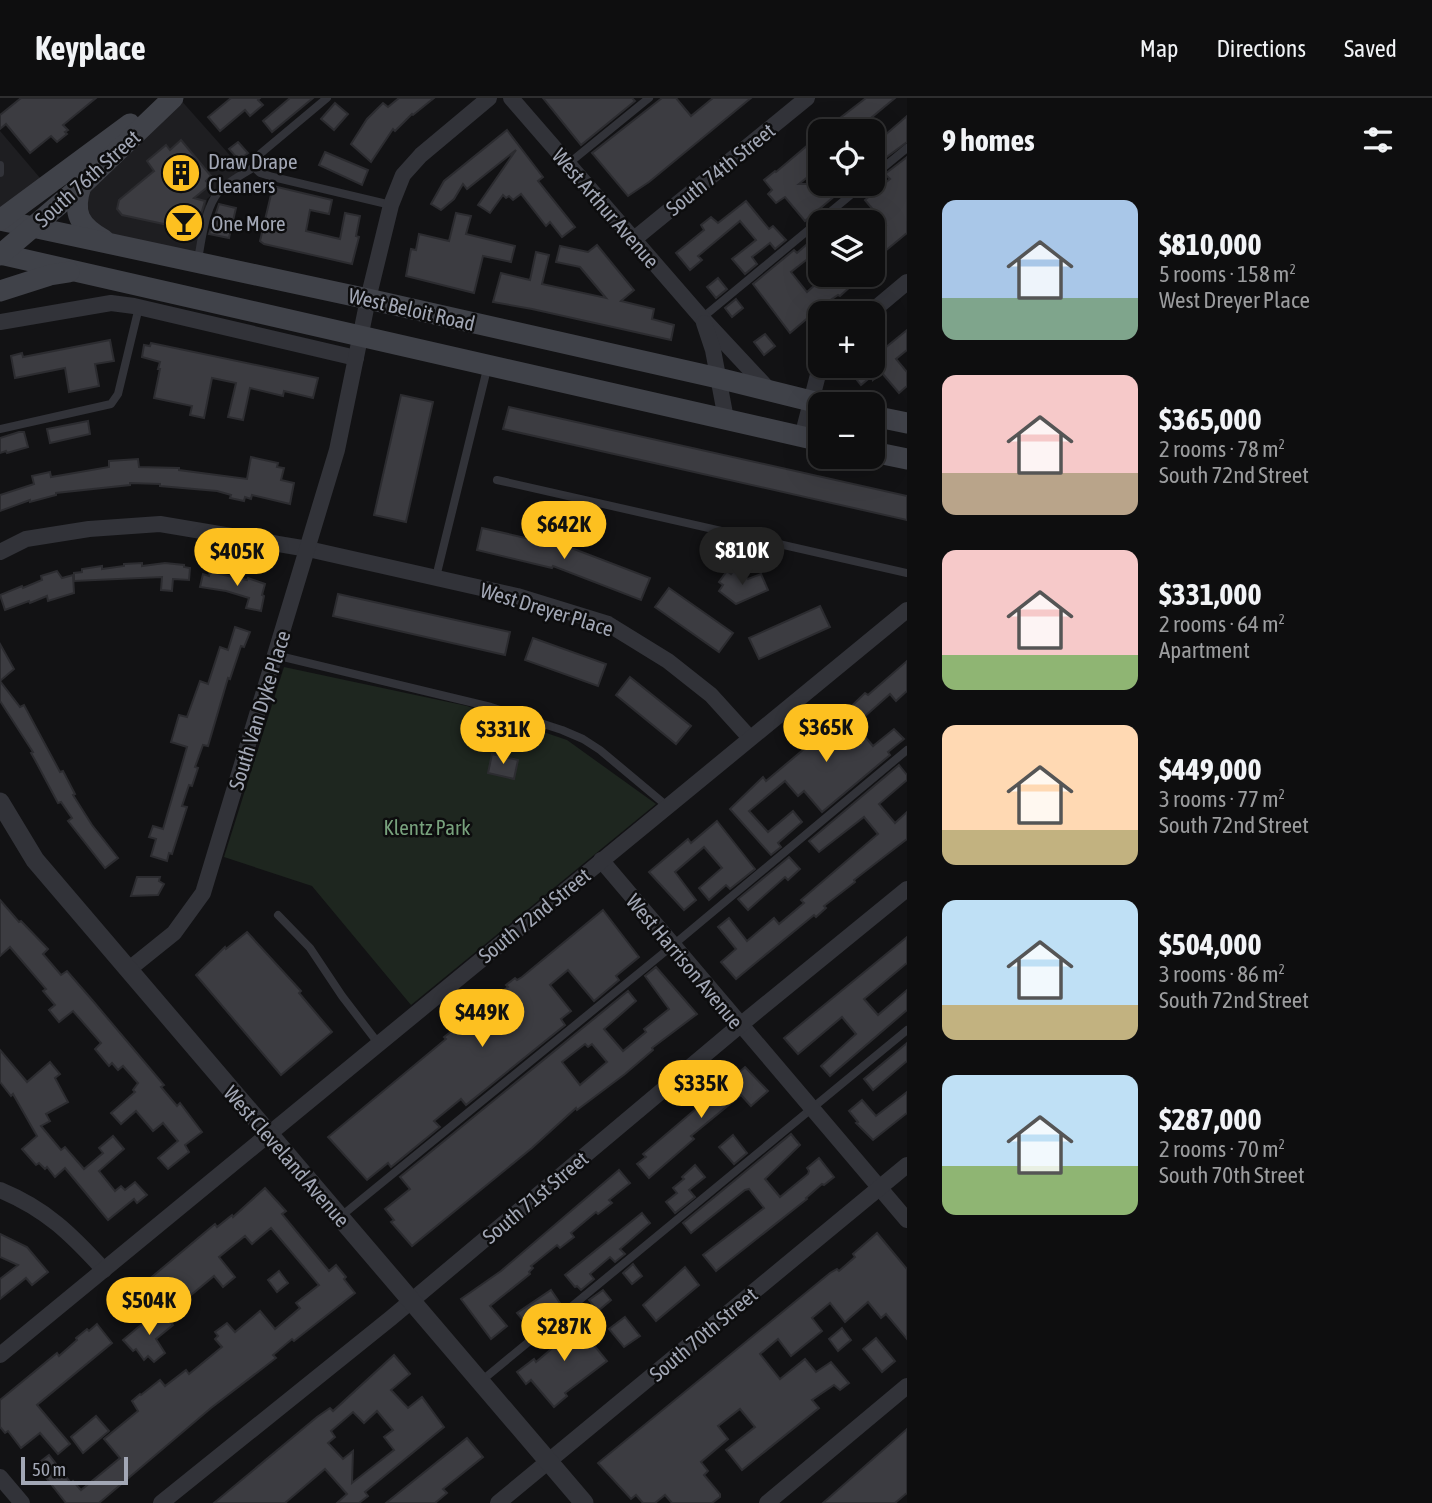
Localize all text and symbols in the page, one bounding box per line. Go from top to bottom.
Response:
text: Keyplace [35,29,146,67]
text: Map [1140,35,1178,62]
text: Directions [1216,35,1306,62]
text: Saved [1344,35,1397,62]
street label: South 74th Street [661,118,779,220]
map controls [808,119,885,469]
button: locate [808,119,885,196]
icon: filters [1359,121,1397,159]
text: 9 homes [942,123,1035,157]
street label: South 76th Street [30,125,144,231]
street label: West Arthur Avenue [548,143,664,273]
place label: Draw Drape Cleaners [208,149,298,197]
building icon: Draw Drape Cleaners [160,152,202,194]
bar icon: One More [163,202,205,244]
button: layers [808,210,885,287]
place label: One More [211,211,286,235]
text: $810,000 [1159,227,1262,261]
icon: home [998,228,1082,312]
text: 5 rooms · 158 m² [1159,261,1296,287]
street label: West Beloit Road [346,283,478,335]
text: West Dreyer Place [1159,287,1310,313]
button: + [808,301,885,378]
button: − [808,392,885,469]
text: $365,000 [1159,402,1262,436]
icon: home [998,403,1082,487]
text: 2 rooms · 78 m² [1159,436,1285,462]
text: South 72nd Street [1159,462,1309,488]
pin: $642K [515,502,613,561]
text: $642K [537,511,591,537]
pin: $405K [188,528,286,588]
pin: $810K [693,528,791,587]
text: $810K [715,537,769,563]
text: $405K [210,538,264,564]
street label: West Dreyer Place [478,577,616,641]
text: $331,000 [1159,577,1262,611]
icon: home [998,578,1082,662]
text: 2 rooms · 64 m² [1159,611,1285,637]
street label: South Van Dyke Place [223,628,295,792]
text: Apartment [1159,637,1250,663]
pin: $365K [777,704,875,764]
pin: $331K [454,706,552,766]
text: $365K [799,714,853,740]
text: $331K [476,716,530,742]
text: $449,000 [1159,752,1262,786]
icon: home [998,753,1082,837]
text: 3 rooms · 77 m² [1159,786,1285,812]
text: South 72nd Street [1159,812,1309,838]
park label: Klentz Park [384,815,470,839]
street label: South 72nd Street [473,863,595,967]
street label: West Harrison Avenue [622,889,748,1033]
text: $504,000 [1159,927,1262,961]
icon: home [998,928,1082,1012]
text: 3 rooms · 86 m² [1159,961,1285,987]
text: South 72nd Street [1159,987,1309,1013]
pin: $449K [433,990,531,1049]
text: $449K [455,999,509,1025]
pin: $335K [652,1060,750,1120]
text: $335K [674,1070,728,1096]
street label: West Cleveland Avenue [219,1081,355,1231]
text: $287,000 [1159,1102,1262,1136]
icon: home [998,1103,1082,1187]
text: 2 rooms · 70 m² [1159,1136,1285,1162]
street label: South 71st Street [477,1146,593,1248]
text: South 70th Street [1159,1162,1305,1188]
pin: $504K [100,1278,198,1337]
street label: South 70th Street [644,1282,762,1386]
text: $504K [122,1287,176,1313]
pin: $287K [515,1304,613,1363]
text: $287K [537,1313,591,1339]
scale bar [21,1454,128,1486]
text: 50 m [32,1458,66,1480]

